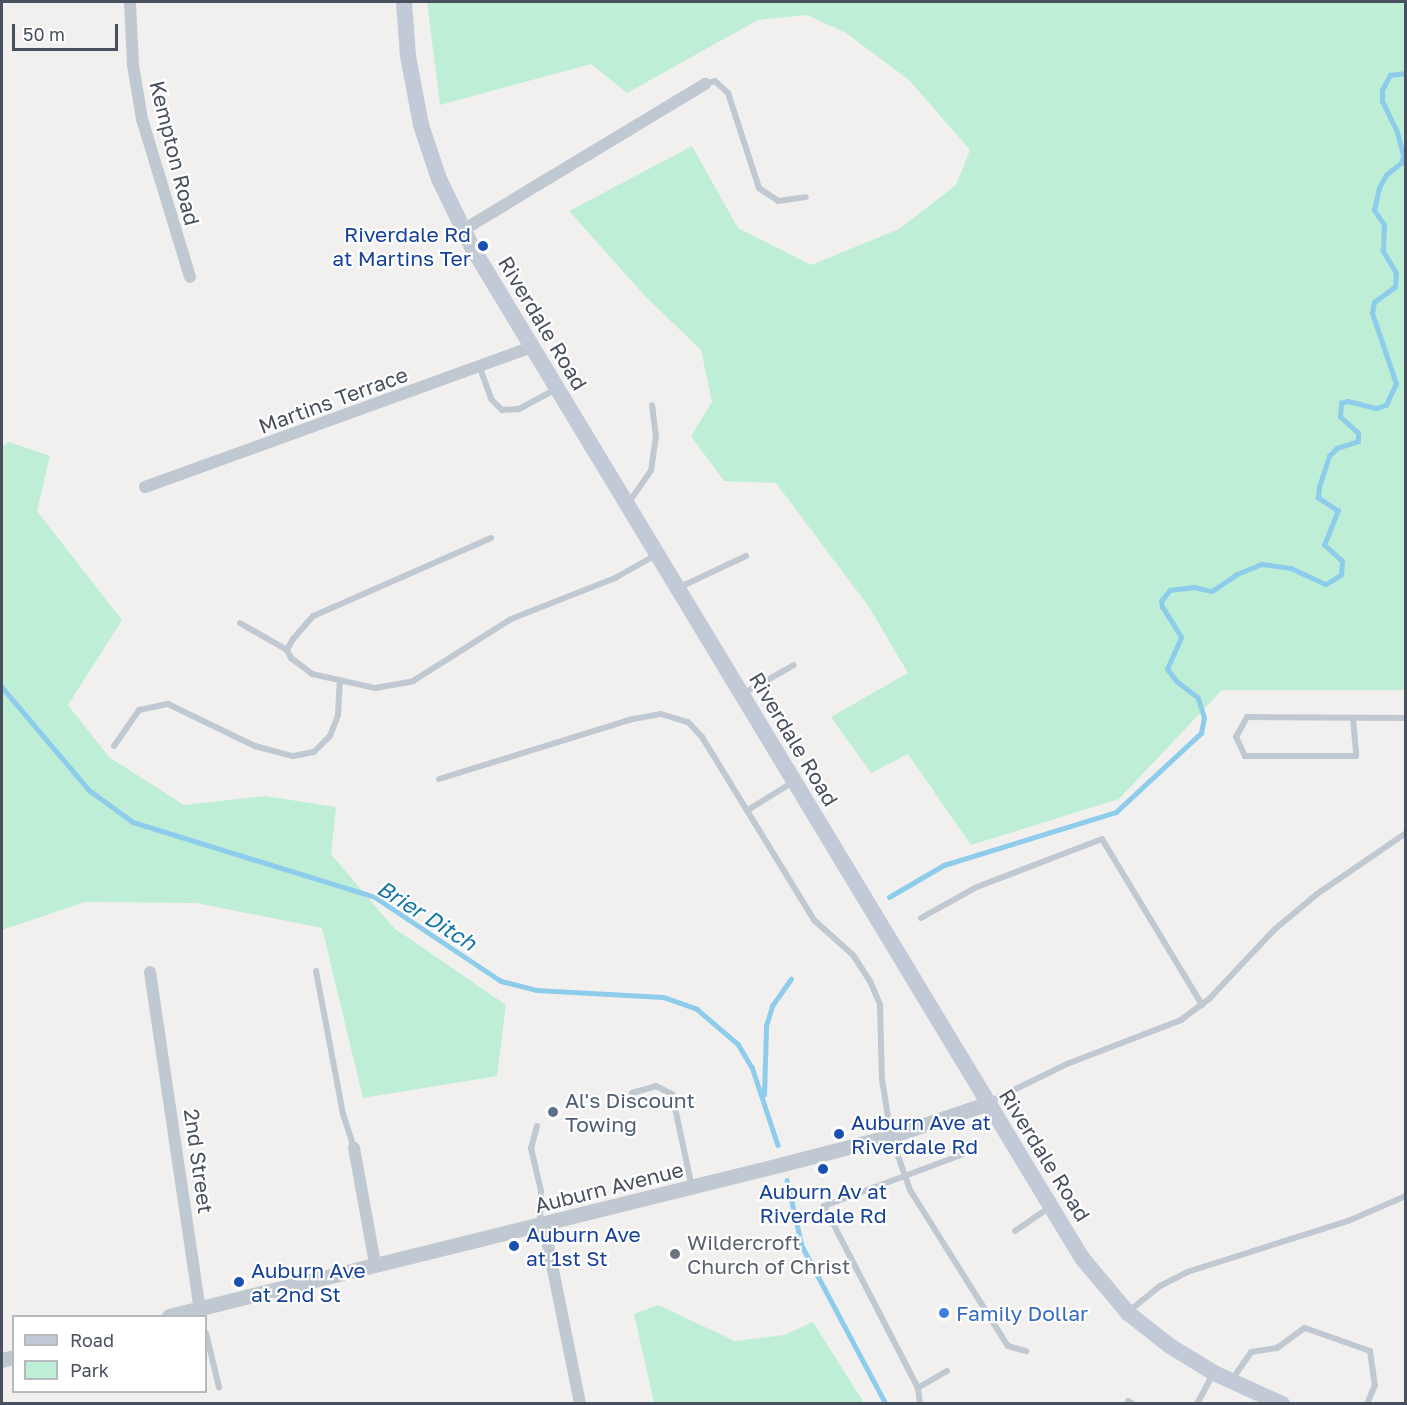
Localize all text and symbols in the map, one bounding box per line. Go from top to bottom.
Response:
scale bar [15,12,122,50]
text: 50 m [23,23,65,45]
street label: Kempton Road [145,78,205,228]
place label: Riverdale Rd at Martins Ter [332,221,471,271]
marker: Riverdale Rd at Martins Ter [476,239,490,253]
street label: Riverdale Road [493,252,593,394]
street label: Martins Terrace [255,361,411,439]
street label: Riverdale Road [744,668,844,810]
water label: Brier Ditch [373,874,481,956]
street label: Riverdale Road [994,1084,1096,1226]
place label: Al's Discount Towing [565,1087,695,1137]
marker: Al's Discount Towing [546,1105,560,1119]
street label: 2nd Street [179,1107,219,1215]
place label: Auburn Ave at Riverdale Rd [851,1109,991,1159]
marker: Auburn Ave at Riverdale Rd [832,1127,846,1141]
street label: Auburn Avenue [532,1156,686,1218]
marker: Auburn Av at Riverdale Rd [816,1162,830,1176]
place label: Auburn Av at Riverdale Rd [759,1178,887,1228]
place label: Auburn Ave at 1st St [526,1221,641,1271]
place label: Wildercroft Church of Christ [687,1229,850,1279]
marker: Auburn Ave at 1st St [507,1239,521,1253]
marker: Wildercroft Church of Christ [668,1247,682,1261]
place label: Auburn Ave at 2nd St [251,1257,366,1307]
marker: Auburn Ave at 2nd St [232,1275,246,1289]
place label: Family Dollar [956,1300,1088,1326]
marker: Family Dollar [937,1306,951,1320]
legend [12,1315,207,1393]
text: Road [70,1329,114,1351]
text: Park [70,1359,109,1381]

